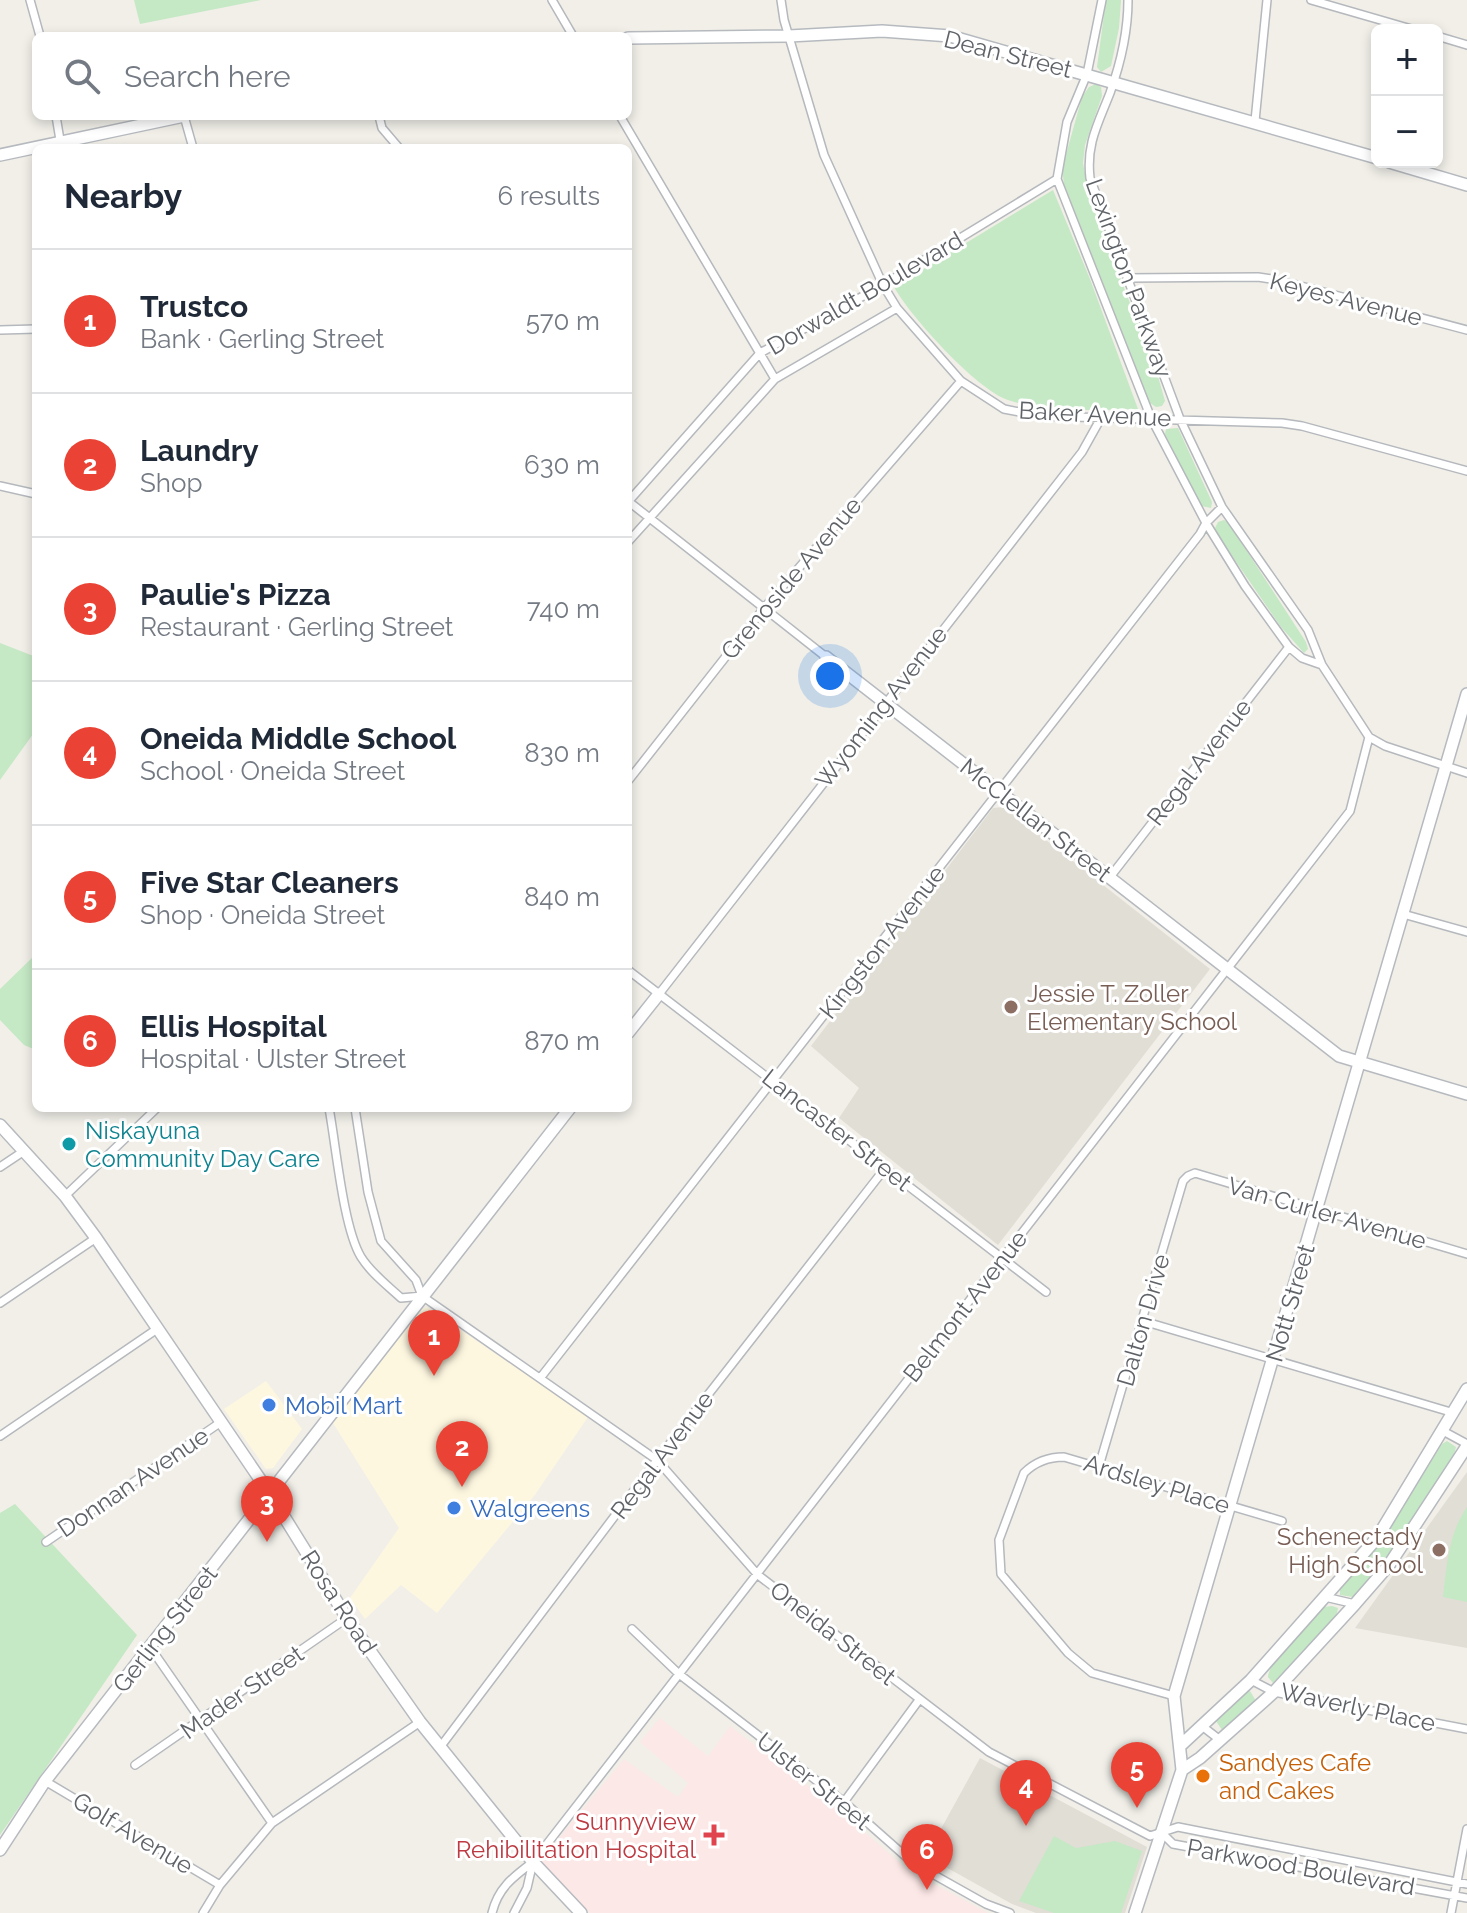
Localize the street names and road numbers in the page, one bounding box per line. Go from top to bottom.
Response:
street label: Dean Street [941,24,1075,84]
street label: Lexington Parkway [1080,175,1178,381]
street label: Dorwaldt Boulevard [762,225,968,361]
street label: Keyes Avenue [1267,266,1425,332]
street label: Baker Avenue [1018,396,1172,432]
street label: Grenoside Avenue [715,491,867,665]
street label: Wyoming Avenue [809,620,953,794]
street label: Regal Avenue [1141,693,1257,831]
street label: McClellan Street [955,752,1117,888]
street label: Kingston Avenue [813,859,951,1025]
street label: Lancaster Street [757,1063,917,1197]
street label: Van Curler Avenue [1224,1171,1430,1255]
street label: Belmont Avenue [897,1224,1033,1388]
street label: Nott Street [1259,1241,1321,1365]
street label: Dalton Drive [1110,1251,1176,1389]
street label: Regal Avenue [604,1385,720,1525]
street label: Donnan Avenue [52,1421,214,1543]
street label: Ardsley Place [1080,1448,1234,1520]
street label: Rosa Road [295,1545,383,1659]
street label: Gerling Street [106,1560,224,1698]
street label: Oneida Street [764,1575,902,1691]
street label: Mader Street [175,1639,309,1745]
street label: Waverly Place [1278,1676,1438,1738]
street label: Ulster Street [751,1726,877,1836]
street label: Golf Avenue [68,1786,198,1880]
street label: Parkwood Boulevard [1185,1833,1417,1901]

